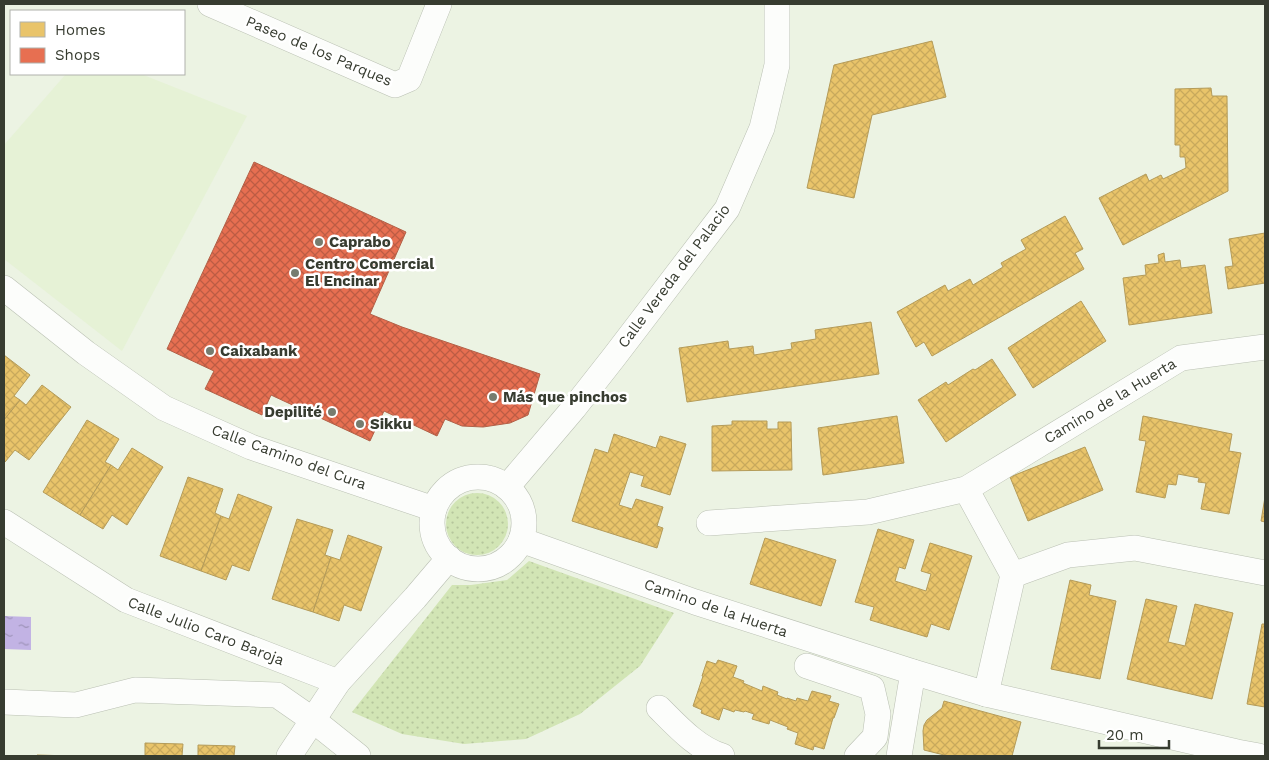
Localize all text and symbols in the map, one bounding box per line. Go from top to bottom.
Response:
legend [10,10,185,75]
street label: Paseo de los Parques [243,12,395,90]
text: Homes [55,21,106,39]
text: Shops [55,46,100,64]
street label: Calle Vereda del Palacio [614,201,734,351]
place label: Caprabo [329,233,391,251]
marker: Caprabo [313,236,325,248]
place label: Centro Comercial El Encinar [305,255,434,290]
marker: Centro Comercial El Encinar [289,267,301,279]
place label: Caixabank [220,342,298,360]
marker: Caixabank [204,345,216,357]
street label: Camino de la Huerta [1041,354,1180,448]
place label: Más que pinchos [503,388,627,406]
marker: Más que pinchos [487,391,499,403]
place label: Depilité [264,403,322,421]
marker: Depilité [326,406,338,418]
place label: Sikku [370,415,412,433]
marker: Sikku [354,418,366,430]
street label: Calle Camino del Cura [209,421,369,494]
street label: Camino de la Huerta [642,575,791,641]
street label: Calle Julio Caro Baroja [125,593,287,669]
scale bar [1099,718,1169,750]
text: 20 m [1106,726,1144,744]

